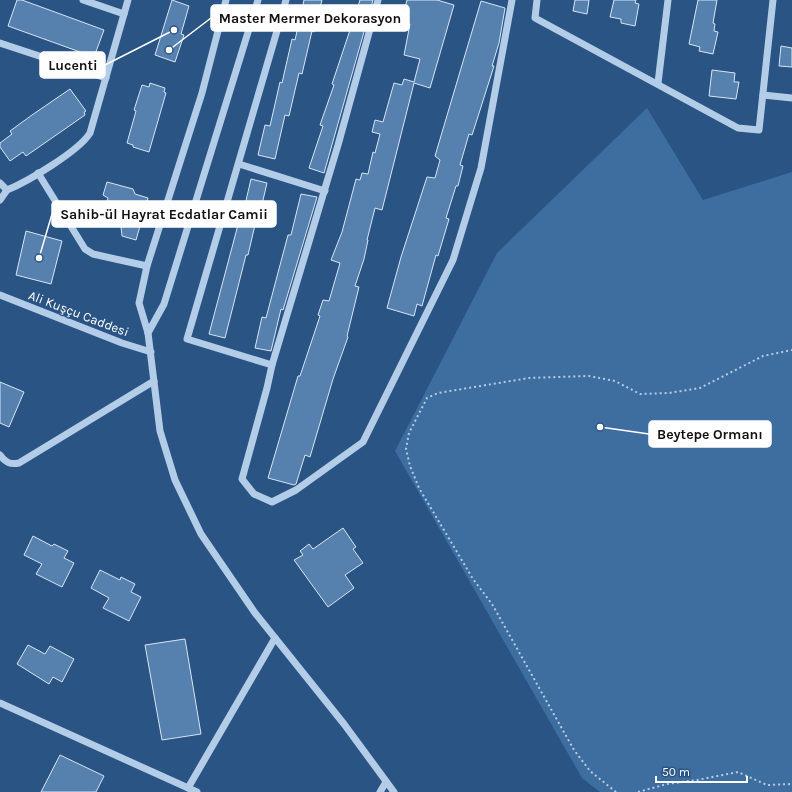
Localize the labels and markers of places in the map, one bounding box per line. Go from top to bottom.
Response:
callout: Master Mermer Dekorasyon [211,5,409,31]
callout: Lucenti [40,52,105,78]
callout: Sahib-ül Hayrat Ecdatlar Camii [52,201,276,227]
callout: Beytepe Ormanı [649,421,771,447]

